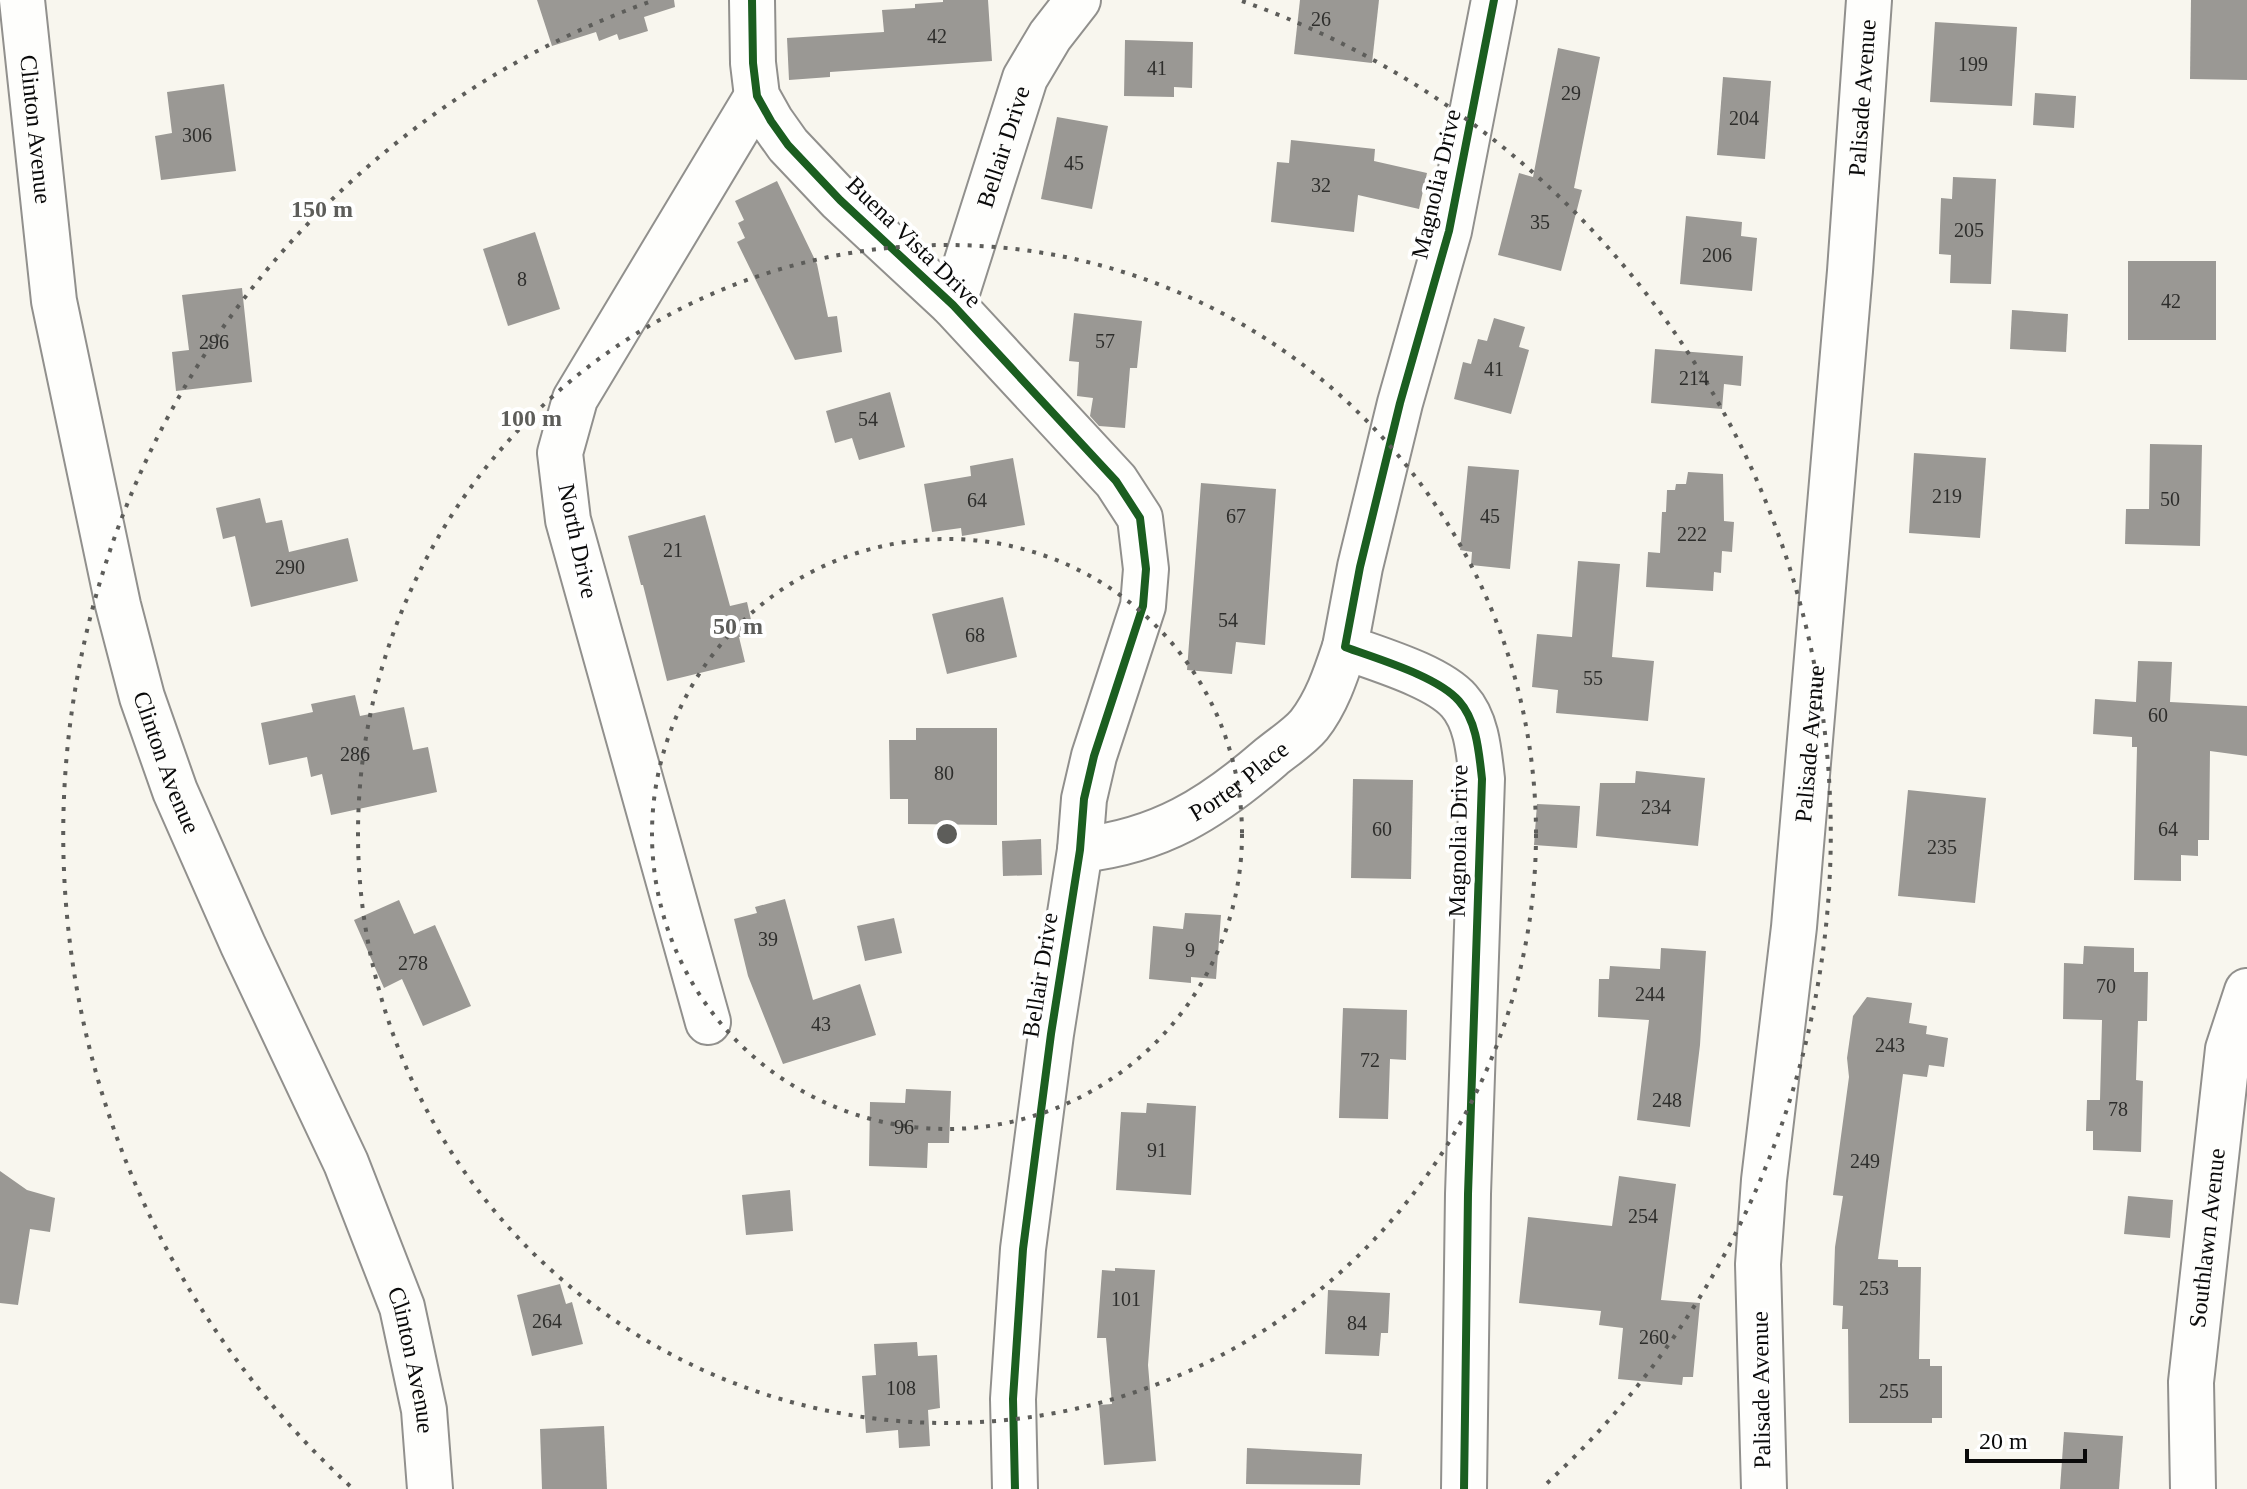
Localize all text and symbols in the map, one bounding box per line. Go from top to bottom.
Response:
house number: 26 [1311,8,1331,30]
street label: Palisade Avenue [1844,18,1881,177]
house number: 42 [927,25,947,47]
house number: 199 [1958,53,1988,75]
street label: Clinton Avenue [15,54,57,205]
house number: 41 [1147,57,1167,79]
house number: 29 [1561,82,1581,104]
street label: Bellair Drive [972,83,1035,211]
street label: Magnolia Drive [1406,107,1466,261]
house number: 204 [1729,107,1759,129]
house number: 306 [182,124,212,146]
house number: 45 [1064,152,1084,174]
street label: Buena Vista Drive [841,171,987,313]
house number: 32 [1311,174,1331,196]
text: 150 m [291,196,353,222]
house number: 35 [1530,211,1550,233]
house number: 205 [1954,219,1984,241]
house number: 206 [1702,244,1732,266]
house number: 8 [517,268,527,290]
house number: 42 [2161,290,2181,312]
house number: 57 [1095,330,1115,352]
house number: 296 [199,331,229,353]
house number: 41 [1484,358,1504,380]
house number: 214 [1679,367,1709,389]
text: 100 m [500,405,562,431]
house number: 54 [858,408,878,430]
street label: North Drive [553,481,603,601]
house number: 219 [1932,485,1962,507]
house number: 50 [2160,488,2180,510]
house number: 64 [967,489,987,511]
house number: 67 [1226,505,1246,527]
house number: 45 [1480,505,1500,527]
house number: 222 [1677,523,1707,545]
house number: 21 [663,539,683,561]
house number: 290 [275,556,305,578]
house number: 54 [1218,609,1238,631]
text: 50 m [713,613,763,639]
house number: 68 [965,624,985,646]
street label: Palisade Avenue [1790,664,1829,823]
house number: 55 [1583,667,1603,689]
street label: Clinton Avenue [128,688,205,837]
house number: 60 [2148,704,2168,726]
street label: Porter Place [1185,736,1293,826]
house number: 286 [340,743,370,765]
house number: 80 [934,762,954,784]
street label: Magnolia Drive [1444,764,1472,918]
house number: 234 [1641,796,1671,818]
house number: 60 [1372,818,1392,840]
house number: 64 [2158,818,2178,840]
centre of rings [933,820,961,848]
house number: 235 [1927,836,1957,858]
street label: Bellair Drive [1017,911,1063,1039]
house number: 39 [758,928,778,950]
house number: 9 [1185,939,1195,961]
house number: 278 [398,952,428,974]
house number: 70 [2096,975,2116,997]
house number: 244 [1635,983,1665,1005]
house number: 43 [811,1013,831,1035]
house number: 243 [1875,1034,1905,1056]
house number: 72 [1360,1049,1380,1071]
house number: 248 [1652,1089,1682,1111]
house number: 78 [2108,1098,2128,1120]
house number: 96 [894,1116,914,1138]
house number: 91 [1147,1139,1167,1161]
street label: Southlawn Avenue [2184,1147,2230,1329]
house number: 249 [1850,1150,1880,1172]
house number: 254 [1628,1205,1658,1227]
house number: 253 [1859,1277,1889,1299]
street label: Clinton Avenue [382,1283,439,1434]
house number: 101 [1111,1288,1141,1310]
house number: 264 [532,1310,562,1332]
street label: Palisade Avenue [1747,1311,1775,1469]
house number: 84 [1347,1312,1367,1334]
house number: 260 [1639,1326,1669,1348]
house number: 108 [886,1377,916,1399]
house number: 255 [1879,1380,1909,1402]
scale bar [1967,1413,2085,1463]
text: 20 m [1979,1428,2028,1454]

